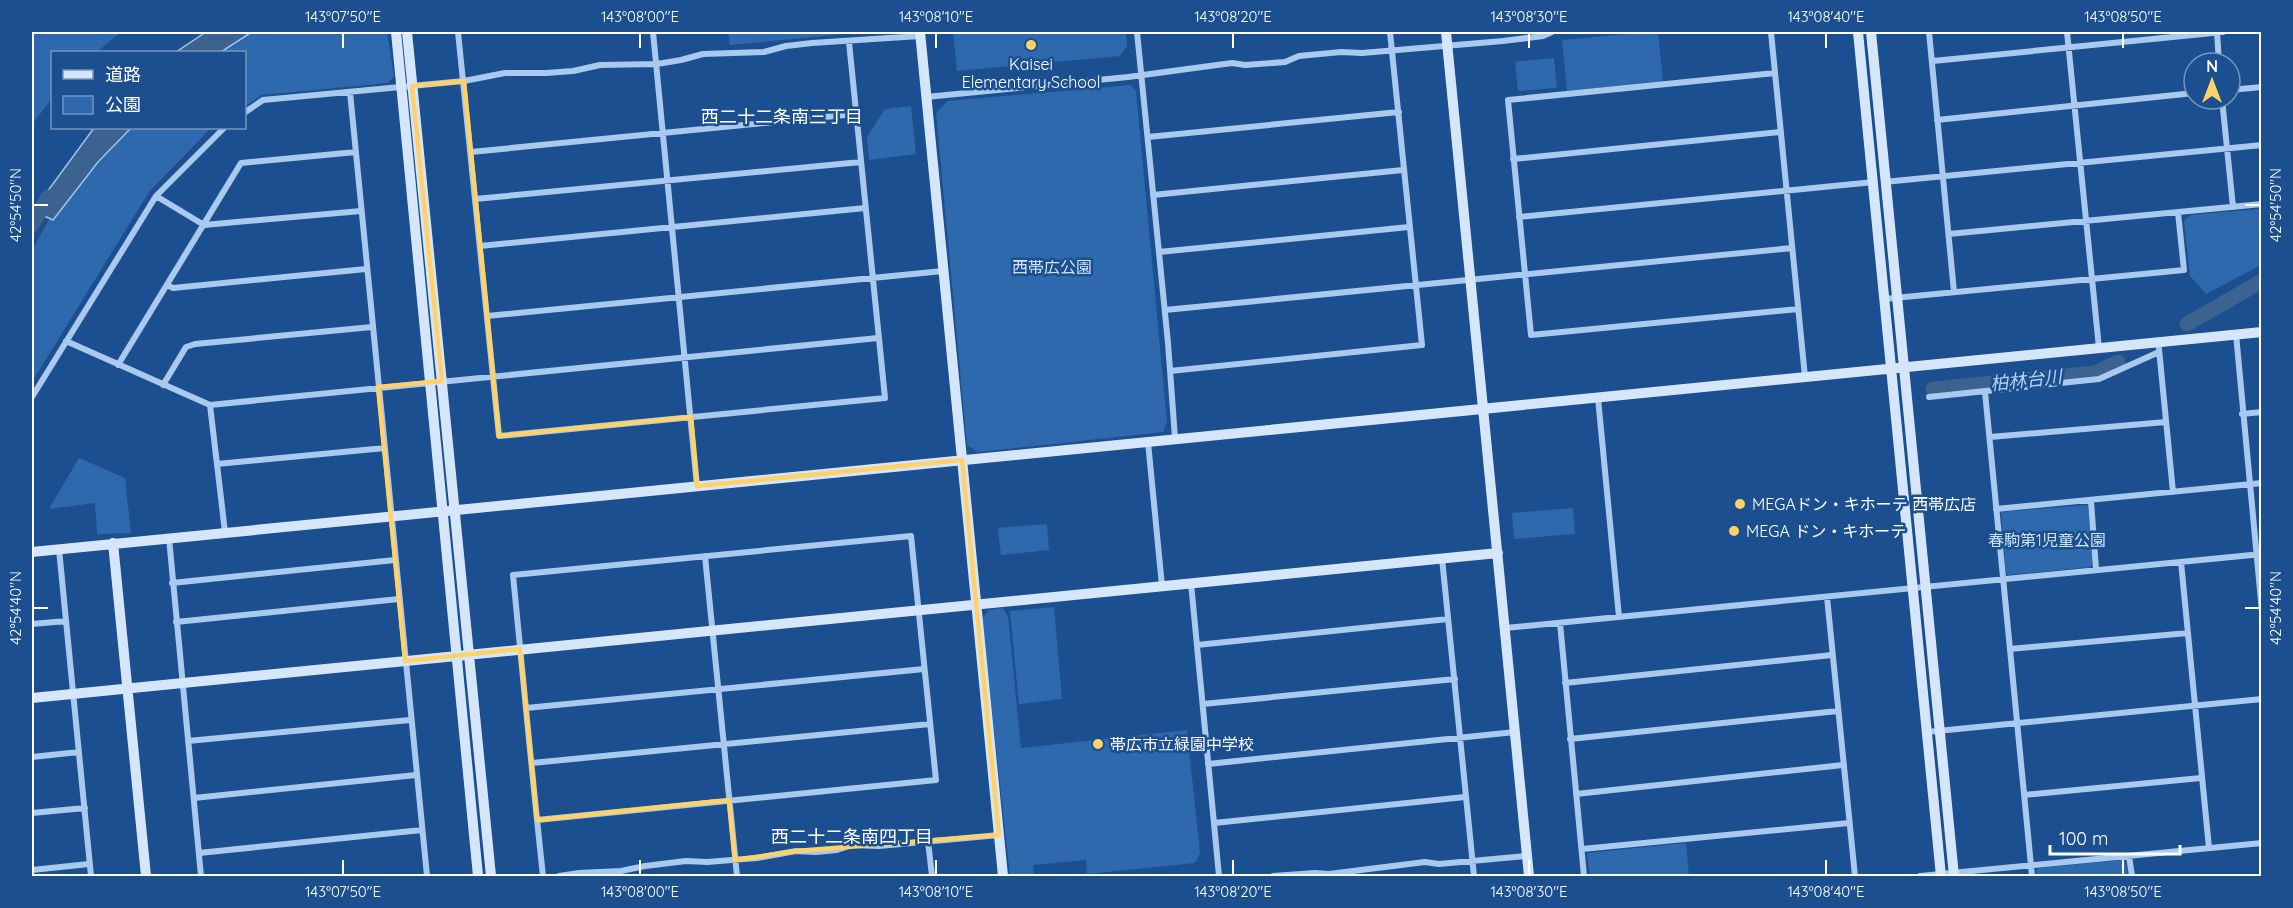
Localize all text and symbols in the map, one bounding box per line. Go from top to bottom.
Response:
text: 143°07'50"E [305,7,381,26]
text: 143°08'00"E [601,7,679,26]
text: 143°08'10"E [899,7,973,26]
text: 143°08'20"E [1194,7,1272,26]
text: 143°08'30"E [1490,7,1568,26]
text: 143°08'40"E [1787,7,1865,26]
text: 143°08'50"E [2084,7,2162,26]
marker: Kaisei Elementary School [1024,38,1038,52]
legend [51,51,246,129]
north arrow [2182,51,2242,111]
place label: Kaisei Elementary School [962,54,1100,92]
text: N [2206,56,2218,76]
text: 道路 [105,63,141,86]
text: 公園 [105,93,141,116]
district label: 西二十二条南三丁目 [701,105,863,128]
text: 42°54'50"N [6,168,25,242]
text: 42°54'50"N [2266,168,2285,242]
park label: 西帯広公園 [1012,257,1092,277]
water label: 柏林台川 [1989,365,2065,395]
place label: MEGAドン・キホーテ 西帯広店 [1752,494,1976,514]
marker: MEGAドン・キホーテ 西帯広店 [1733,497,1747,511]
place label: MEGA ドン・キホーテ [1746,521,1906,541]
marker: MEGA ドン・キホーテ [1727,524,1741,538]
park label: 春駒第1児童公園 [1988,530,2106,550]
text: 42°54'40"N [6,571,25,645]
text: 42°54'40"N [2266,571,2285,645]
place label: 帯広市立緑園中学校 [1110,734,1254,754]
marker: 帯広市立緑園中学校 [1091,737,1105,751]
scale bar [2050,818,2180,856]
district label: 西二十二条南四丁目 [771,825,933,848]
text: 100 m [2059,827,2108,850]
text: 143°07'50"E [305,882,381,901]
text: 143°08'00"E [601,882,679,901]
text: 143°08'10"E [899,882,973,901]
text: 143°08'20"E [1194,882,1272,901]
text: 143°08'30"E [1490,882,1568,901]
text: 143°08'40"E [1787,882,1865,901]
text: 143°08'50"E [2084,882,2162,901]

